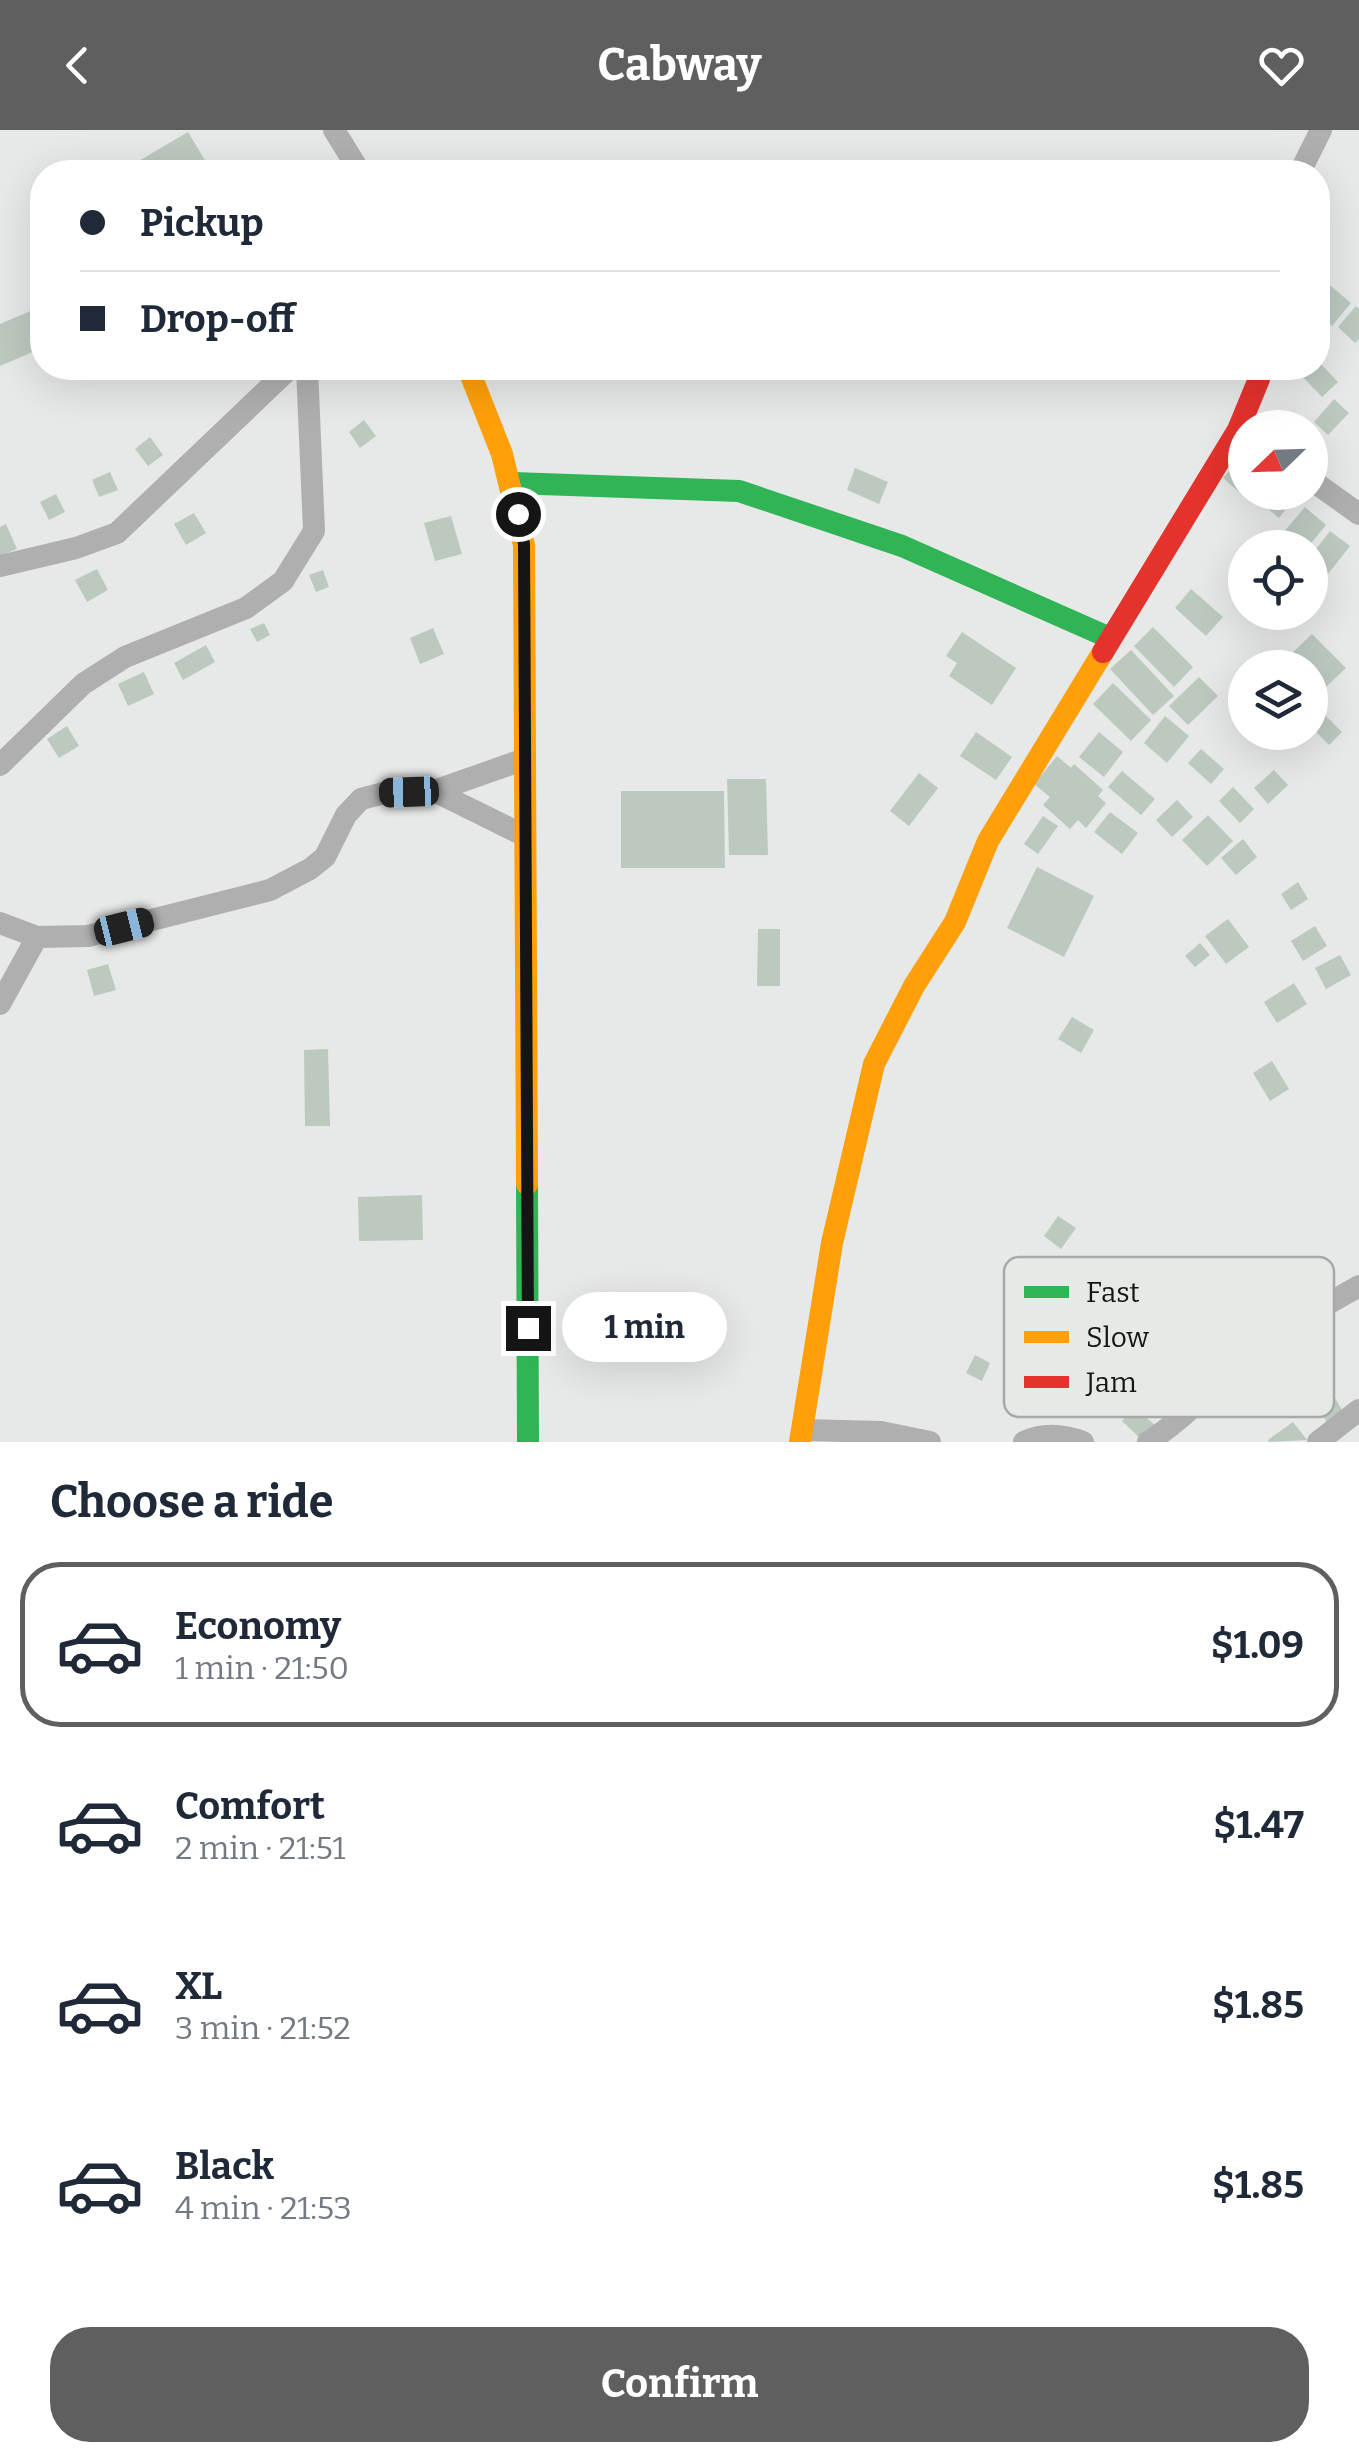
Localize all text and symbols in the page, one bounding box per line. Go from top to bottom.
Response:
icon: back [50,38,105,93]
text: Cabway [597,38,762,92]
icon: heart [1254,38,1309,93]
text: Pickup [140,200,264,246]
text: Drop-off [140,296,295,342]
north arrow [1228,410,1328,510]
map controls [1228,410,1328,750]
route start [496,492,541,537]
button: locate [1228,530,1328,630]
button: layers [1228,650,1328,750]
car [378,776,440,808]
car [91,905,157,949]
legend [1004,1257,1334,1417]
text: Fast [1086,1276,1140,1309]
callout: 1 min [563,1293,728,1363]
route end [506,1306,551,1351]
text: 1 min [604,1308,685,1346]
text: Slow [1086,1321,1149,1354]
text: Jam [1085,1366,1137,1399]
text: Choose a ride [50,1475,333,1529]
icon: car [55,1600,145,1690]
text: Economy [175,1603,341,1649]
text: $1.09 [1211,1622,1304,1668]
text: 1 min · 21:50 [175,1649,349,1687]
icon: car [55,1780,145,1870]
text: Comfort [175,1783,325,1829]
text: $1.47 [1213,1802,1304,1848]
text: 2 min · 21:51 [175,1829,346,1867]
icon: car [55,1960,145,2050]
text: XL [175,1963,222,2009]
text: $1.85 [1212,1982,1304,2028]
text: 3 min · 21:52 [175,2009,351,2047]
icon: car [55,2140,145,2230]
text: Black [175,2143,274,2189]
text: $1.85 [1212,2162,1304,2208]
text: 4 min · 21:53 [175,2189,352,2227]
button: Confirm [50,2327,1309,2442]

